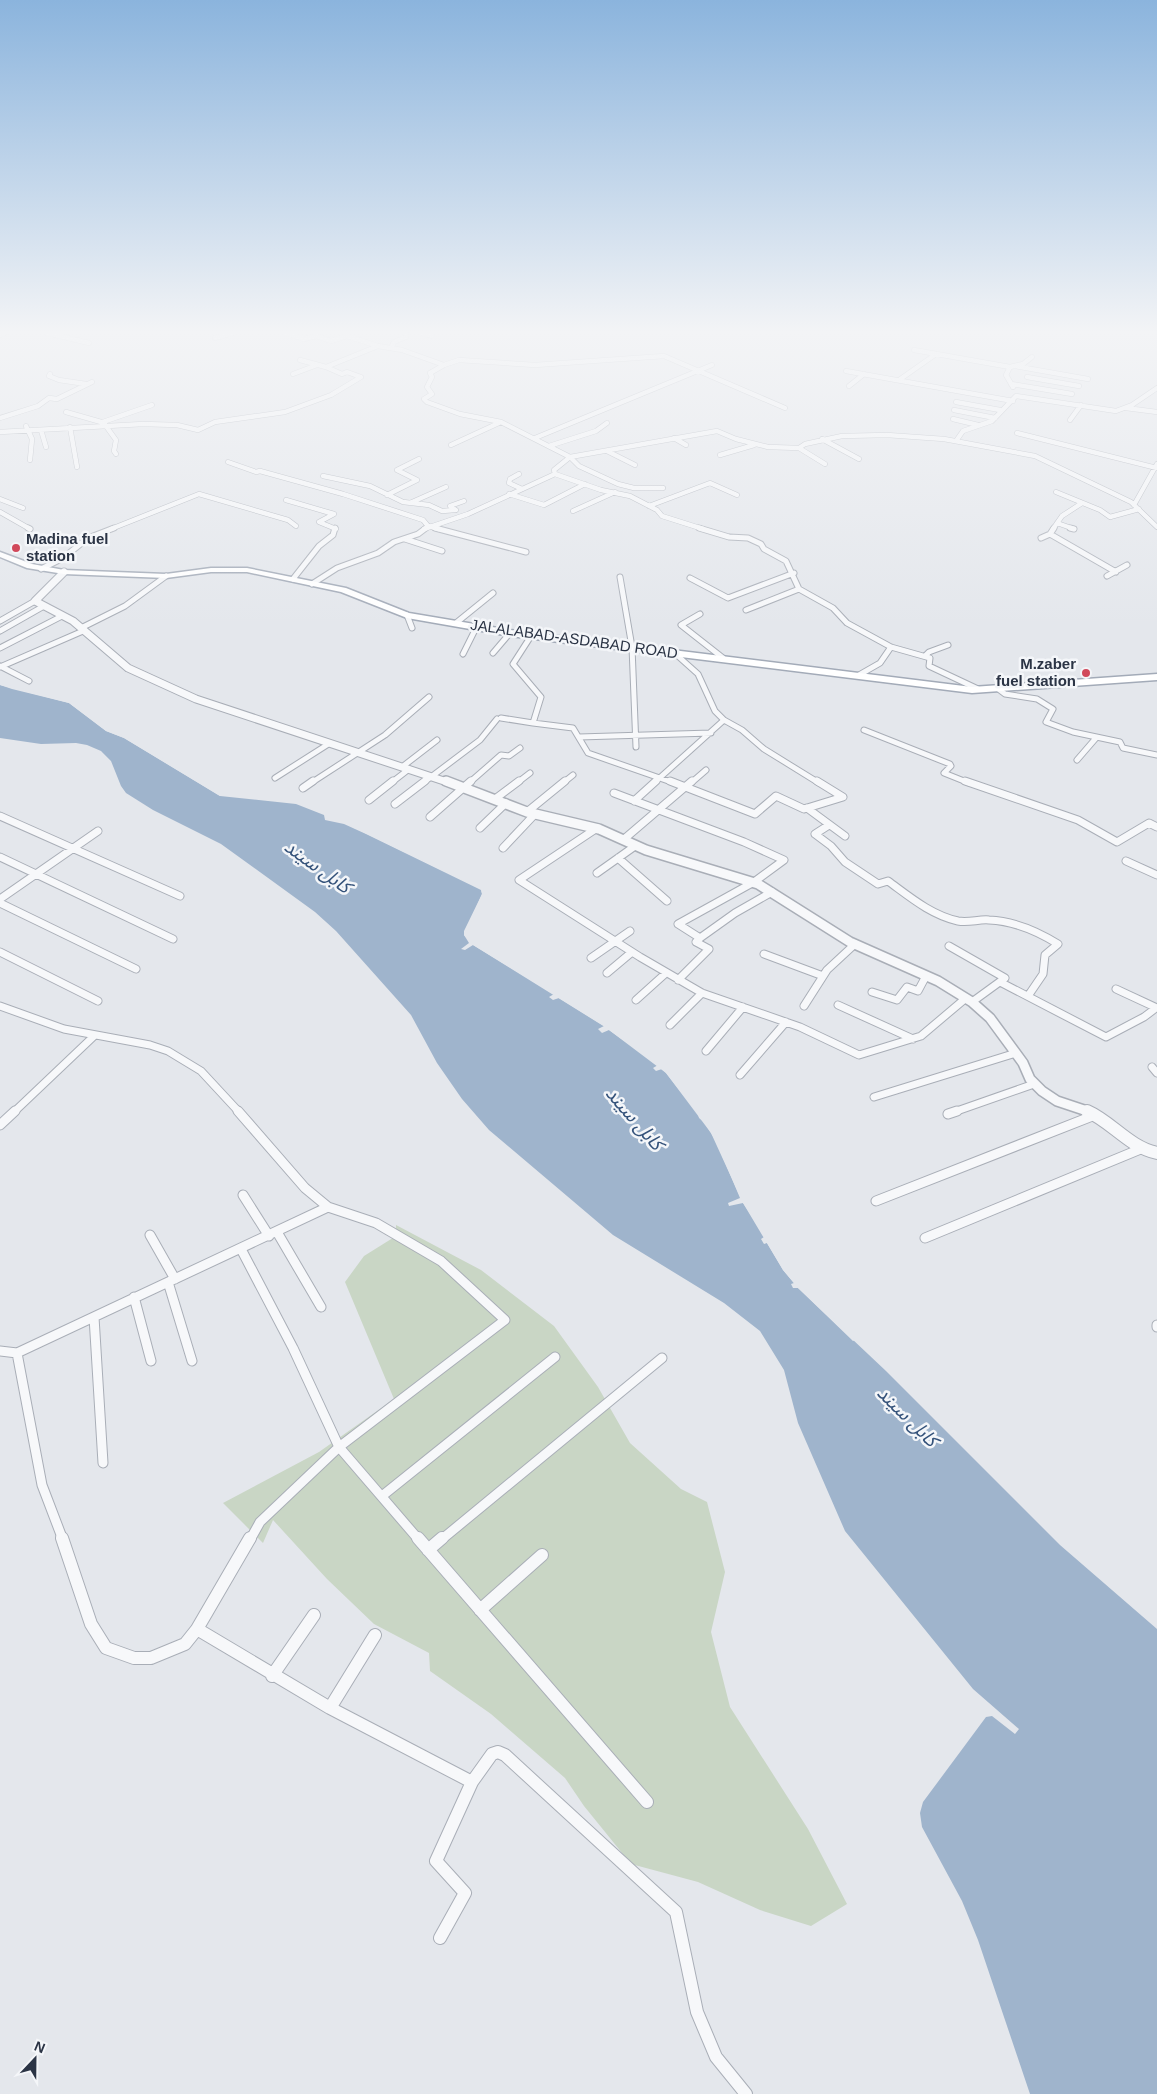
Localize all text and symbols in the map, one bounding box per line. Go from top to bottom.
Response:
place label: Madina fuel station [26,530,109,564]
marker: Madina fuel station [10,542,22,554]
street label: JALALABAD-ASDABAD ROAD [469,616,679,662]
place label: M.zaber fuel station [996,655,1076,689]
marker: M.zaber fuel station [1080,667,1092,679]
water label: کابل سيند [280,836,358,901]
water label: کابل سيند [601,1083,670,1158]
water label: کابل سيند [873,1382,945,1454]
north arrow [10,2034,60,2084]
text: N [32,2038,48,2056]

